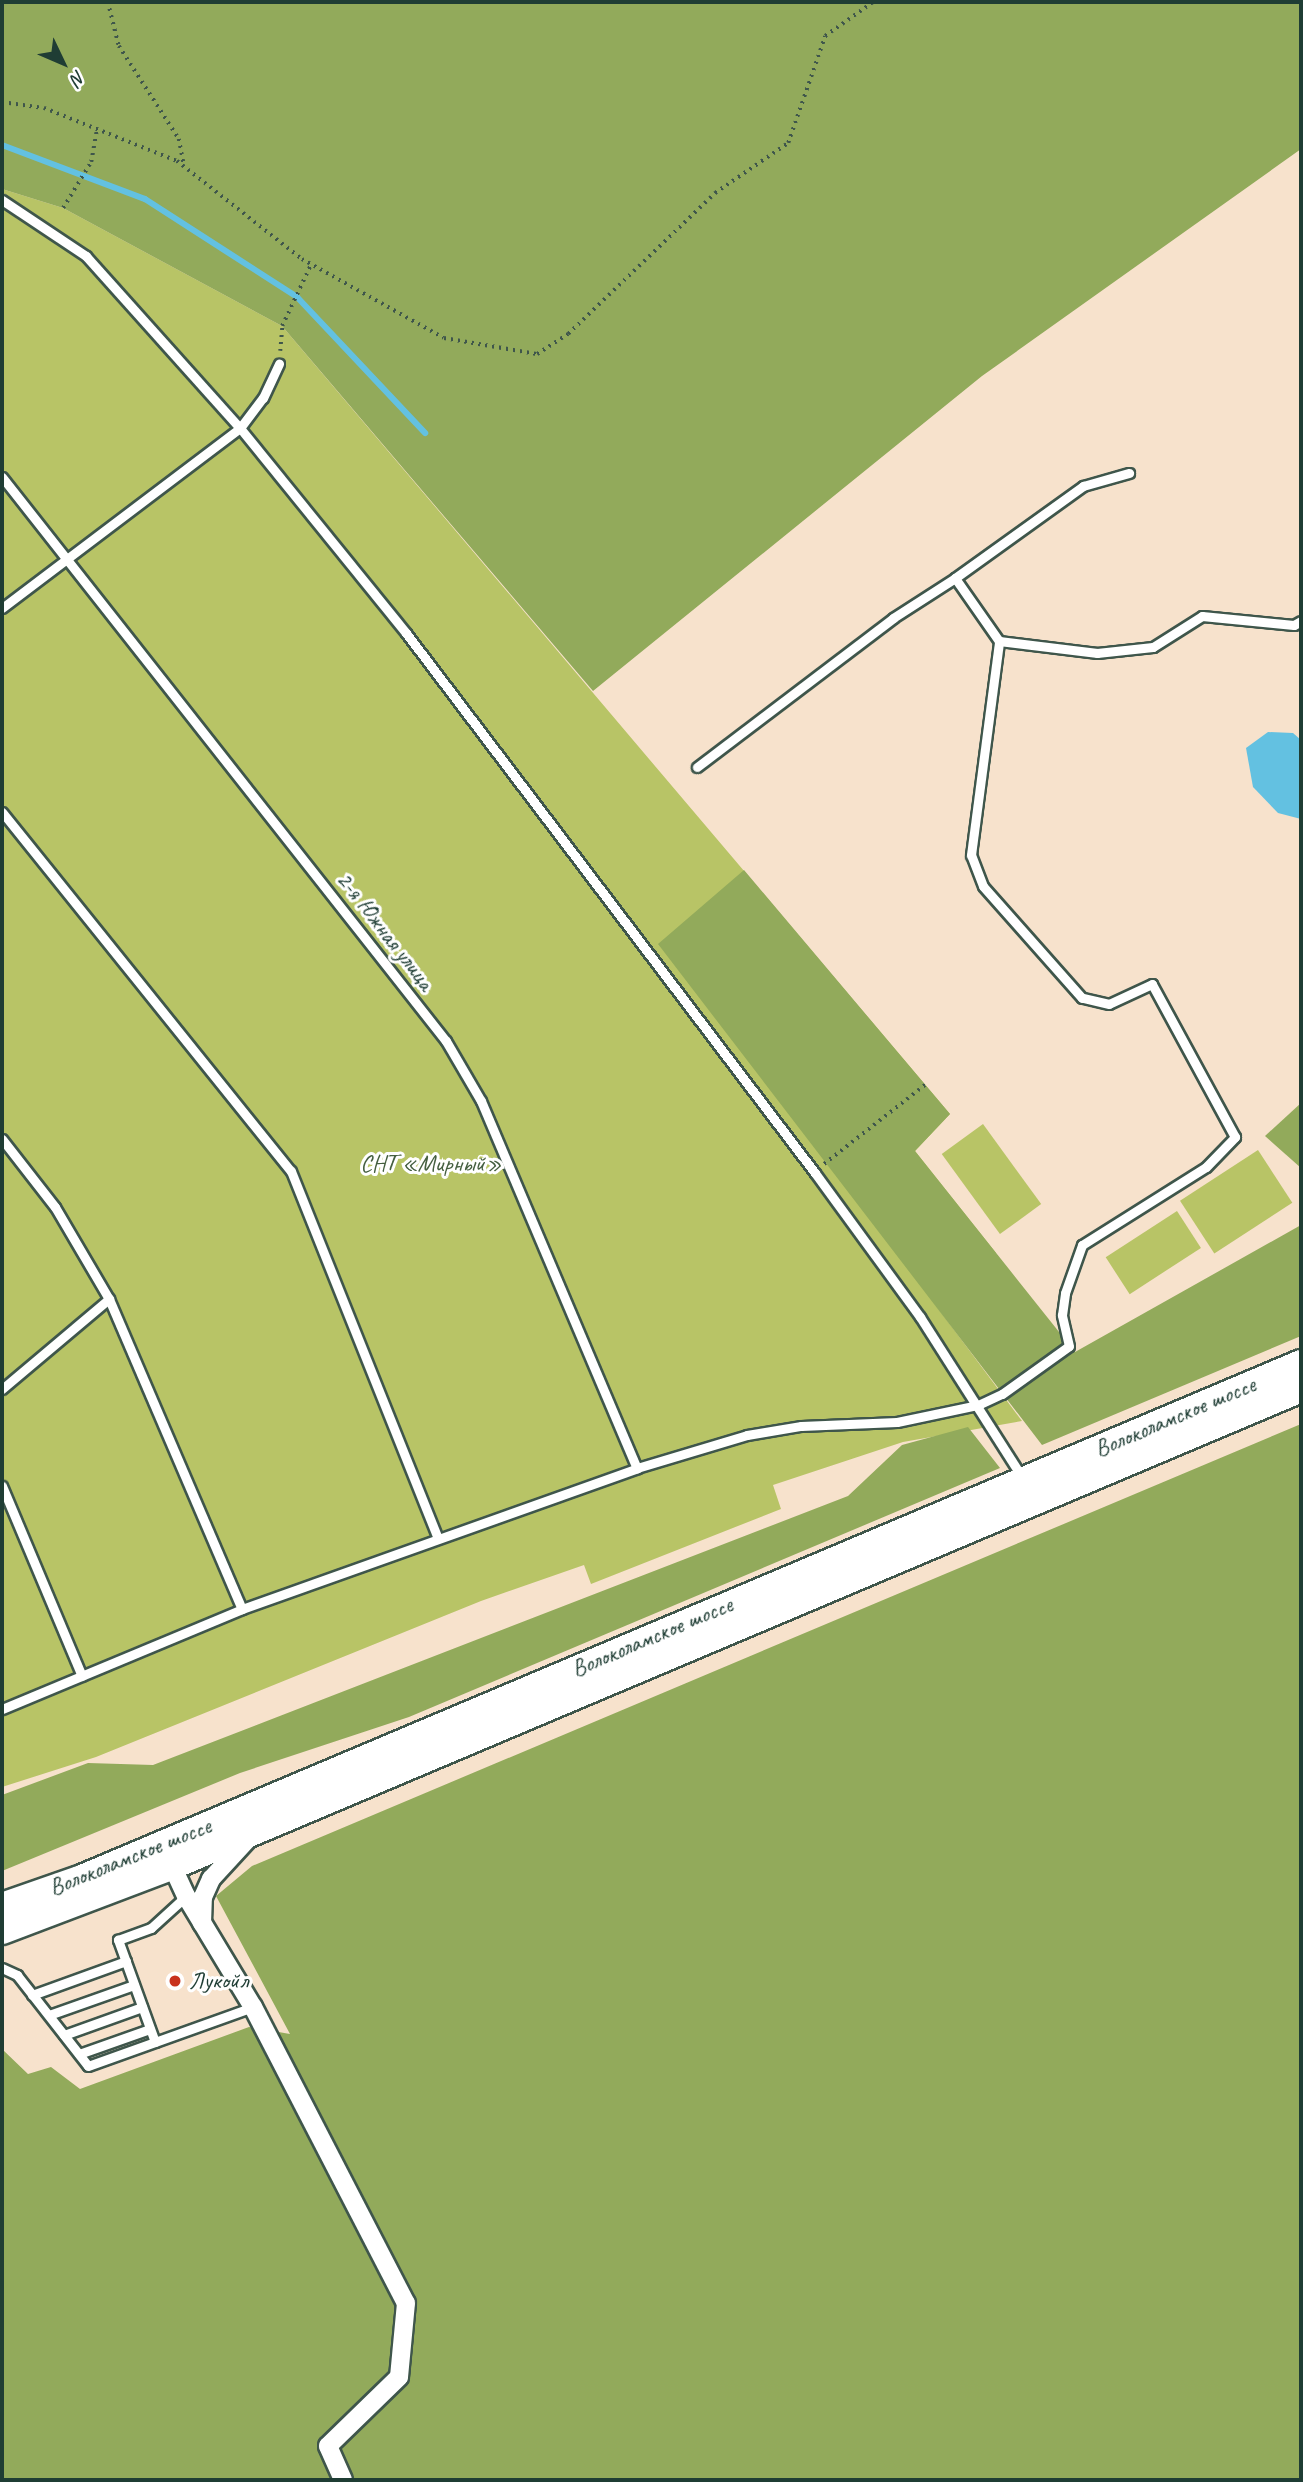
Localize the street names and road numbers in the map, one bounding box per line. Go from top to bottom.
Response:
street label: 2-я Южная улица [330,866,440,996]
street label: Волоколамское шоссе [1090,1370,1260,1464]
street label: Волоколамское шоссе [567,1590,737,1684]
street label: Волоколамское шоссе [45,1811,215,1903]

